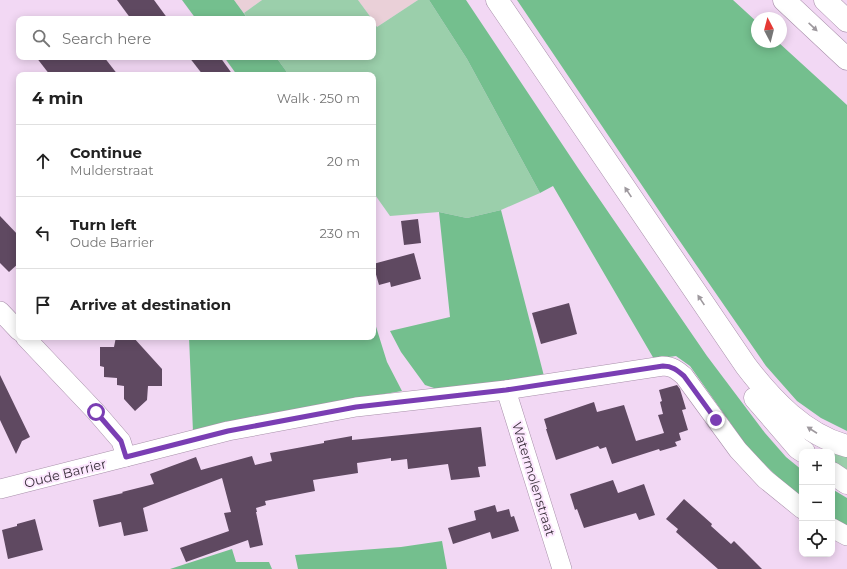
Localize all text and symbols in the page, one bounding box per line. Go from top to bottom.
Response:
north arrow [751,12,787,48]
search box [16,16,376,60]
one-way arrow [808,22,818,31]
icon: search [30,27,52,49]
text: Search here [62,29,151,48]
text: 4 min [32,88,83,108]
text: Walk · 250 m [277,90,360,106]
text: Continue [70,143,142,162]
icon: ahead [32,150,54,172]
text: 20 m [327,153,360,169]
text: Mulderstraat [70,162,153,178]
one-way arrow [624,187,632,198]
text: Turn left [70,215,137,234]
icon: left [32,222,54,244]
text: 230 m [319,225,360,241]
text: Oude Barrier [70,234,154,250]
icon: arrive [32,294,54,316]
text: Arrive at destination [70,295,231,314]
one-way arrow [697,295,705,305]
route start [87,403,105,421]
route end [707,411,725,429]
street label: Watermolenstraat [509,420,559,538]
one-way arrow [807,426,817,434]
map controls [799,449,835,557]
button: + [799,449,835,485]
street label: Oude Barrier [22,455,108,491]
button: − [799,485,835,521]
button: locate [799,521,835,557]

